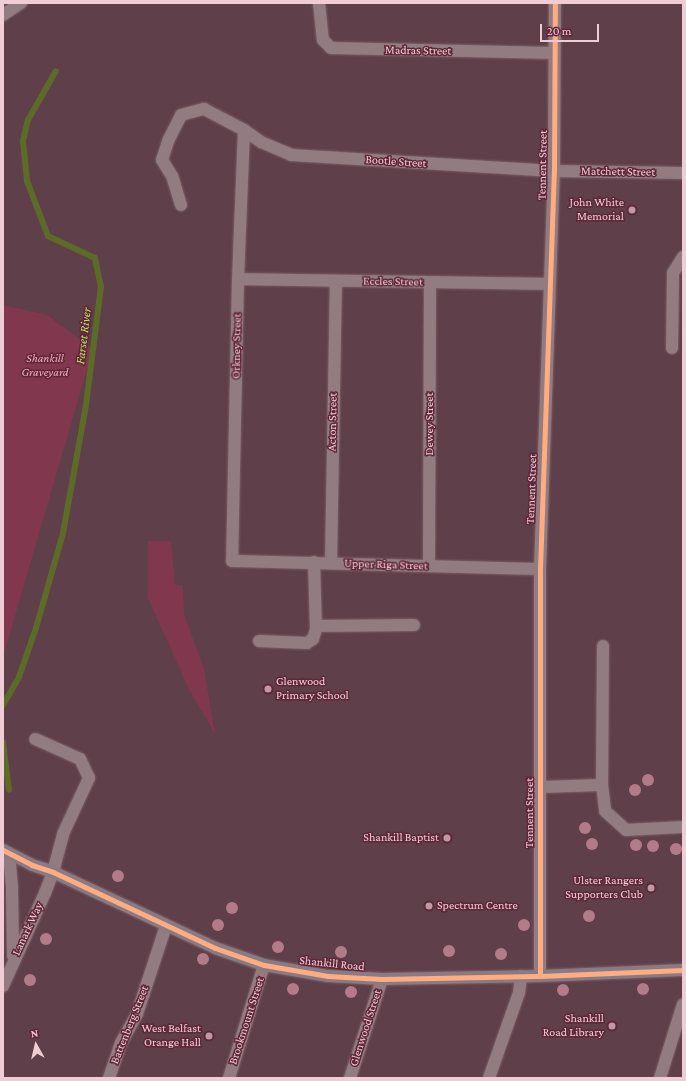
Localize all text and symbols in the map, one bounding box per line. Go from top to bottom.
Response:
scale bar [542,16,601,42]
text: 20 m [547,24,571,38]
street label: Madras Street [385,43,451,59]
street label: Tennent Street [535,130,551,200]
street label: Bootle Street [365,153,427,171]
street label: Matchett Street [581,164,655,180]
place label: John White Memorial [570,196,624,224]
marker: John White Memorial [627,205,637,215]
street label: Eccles Street [363,274,423,290]
water label: Farset River [73,307,95,365]
street label: Orkney Street [229,313,245,379]
park label: Shankill Graveyard [22,352,68,380]
street label: Dewey Street [423,392,437,456]
street label: Acton Street [325,393,341,451]
street label: Tennent Street [524,454,540,524]
street label: Upper Riga Street [344,556,428,574]
place label: Glenwood Primary School [276,675,349,703]
marker: Glenwood Primary School [263,684,273,694]
street label: Tennent Street [523,778,537,848]
place label: Shankill Baptist [363,831,439,845]
marker: Shankill Baptist [442,833,452,843]
place label: Ulster Rangers Supporters Club [565,874,643,902]
marker: Ulster Rangers Supporters Club [646,883,656,893]
place label: Spectrum Centre [437,899,518,913]
street label: Lanark Way [9,900,47,958]
marker: Spectrum Centre [424,901,434,911]
street label: Shankill Road [299,953,365,975]
street label: Brookmount Street [226,976,268,1066]
street label: Battenberg Street [108,984,152,1066]
street label: Glenwood Street [347,988,385,1068]
place label: Shankill Road Library [543,1012,604,1040]
marker: Shankill Road Library [607,1021,617,1031]
place label: West Belfast Orange Hall [142,1022,201,1050]
north arrow [16,1025,56,1065]
text: N [30,1027,39,1040]
marker: West Belfast Orange Hall [204,1031,214,1041]

